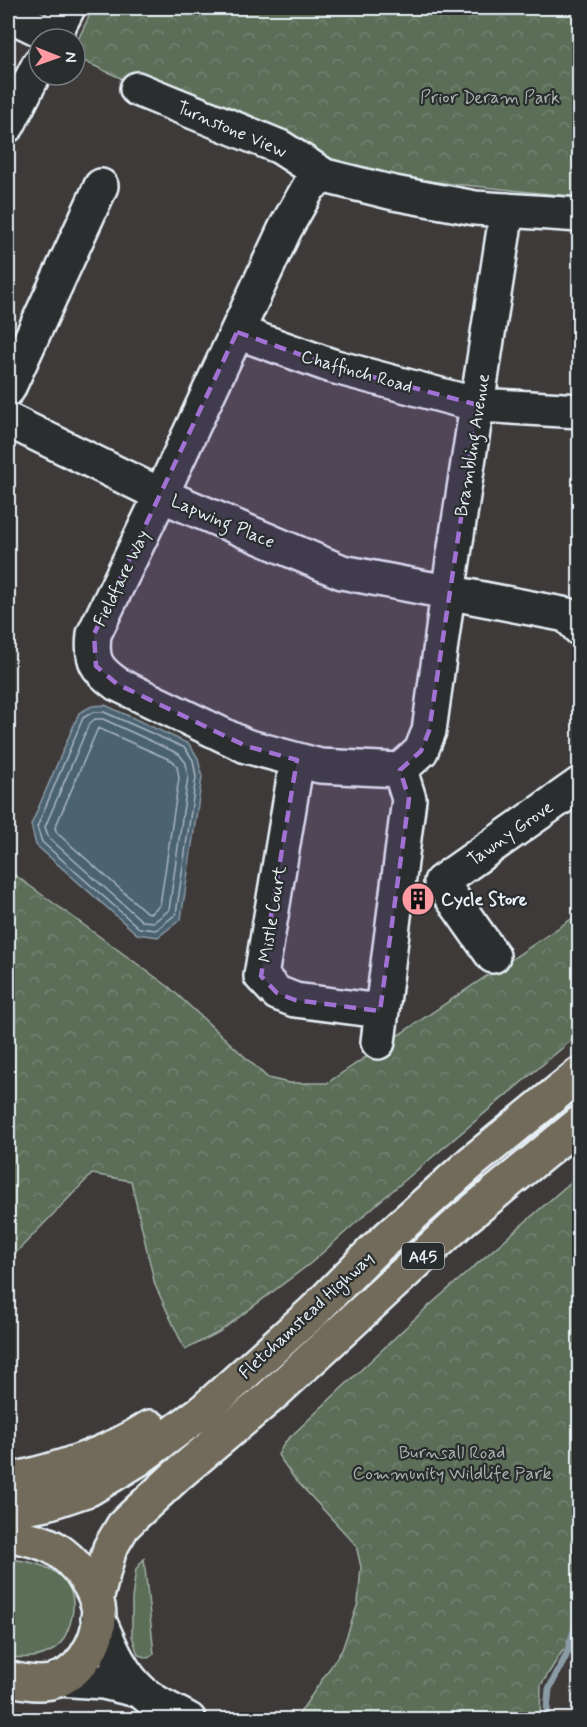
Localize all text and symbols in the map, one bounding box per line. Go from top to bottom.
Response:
north arrow [27,27,87,87]
text: N [60,52,81,63]
park label: Prior Deram Park [420,86,560,110]
street label: Turnstone View [173,96,291,164]
street label: Chaffinch Road [298,345,415,399]
street label: Brambling Avenue [450,372,498,519]
street label: Lapwing Place [166,489,278,556]
street label: Fieldfare Way [88,526,156,631]
street label: Tawny Grove [463,795,558,872]
street label: Mistle Court [253,864,293,964]
building icon: Cycle Store [400,881,436,917]
place label: Cycle Store [441,888,528,912]
road number: A45 [402,1243,444,1269]
street label: Fletchamstead Highway [234,1247,380,1385]
park label: Burnsall Road Community Wildlife Park [353,1441,551,1486]

